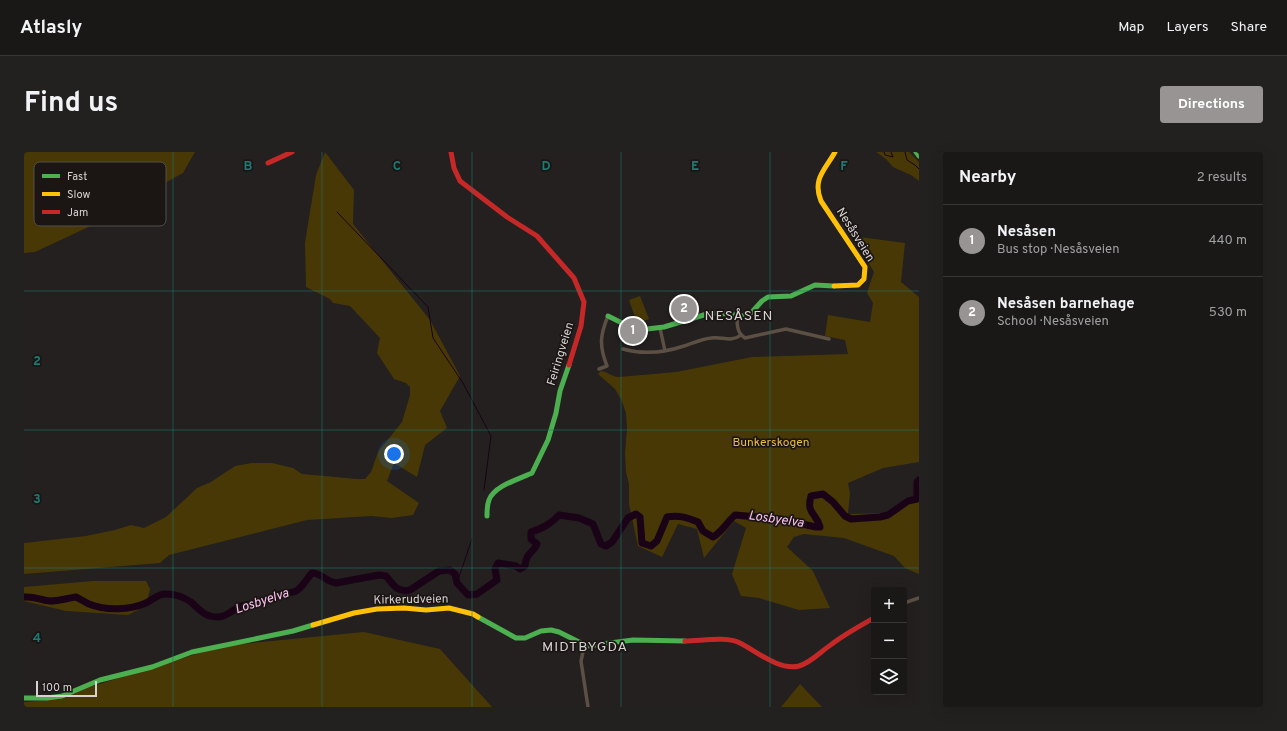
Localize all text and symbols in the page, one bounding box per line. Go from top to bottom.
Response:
text: Atlasly [20,16,82,40]
text: Map [1118,19,1144,36]
text: Layers [1166,19,1208,36]
text: Share [1230,19,1267,36]
text: Find us [24,86,118,122]
button: Directions [1160,86,1263,123]
text: B [244,159,253,175]
text: C [393,159,401,175]
text: D [541,159,551,175]
text: E [691,159,699,175]
text: F [840,159,848,175]
legend [34,162,166,226]
text: Nearby [959,167,1016,189]
text: Fast [67,170,87,184]
text: 2 results [1197,170,1247,186]
text: Slow [67,188,90,202]
street label: Nesåsveien [832,205,878,265]
text: Jam [67,206,88,220]
text: Nesåsen [997,223,1056,242]
text: 1 [969,233,975,249]
text: 440 m [1208,233,1247,249]
text: Bus stop · Nesåsveien [997,242,1120,258]
pin: 2 [671,294,697,324]
text: Nesåsen barnehage [997,295,1135,314]
text: 2 [968,305,976,321]
text: 530 m [1209,305,1247,321]
district label: NESÅSEN [705,308,773,325]
text: School · Nesåsveien [997,314,1109,330]
pin: 1 [620,316,646,346]
street label: Feiringveien [544,320,578,388]
text: 2 [33,354,41,370]
park label: Bunkerskogen [732,435,810,451]
your location [384,444,404,464]
text: 3 [33,492,41,508]
water label: Losbyelva [747,508,805,532]
water label: Losbyelva [233,586,291,618]
map controls [871,587,907,695]
button: + [871,587,907,623]
street label: Kirkerudveien [373,591,449,609]
button: − [871,623,907,659]
text: 4 [33,631,41,647]
district label: MIDTBYGDA [542,639,628,656]
button: layers [871,659,907,695]
scale bar [36,679,97,698]
text: 100 m [42,681,72,695]

